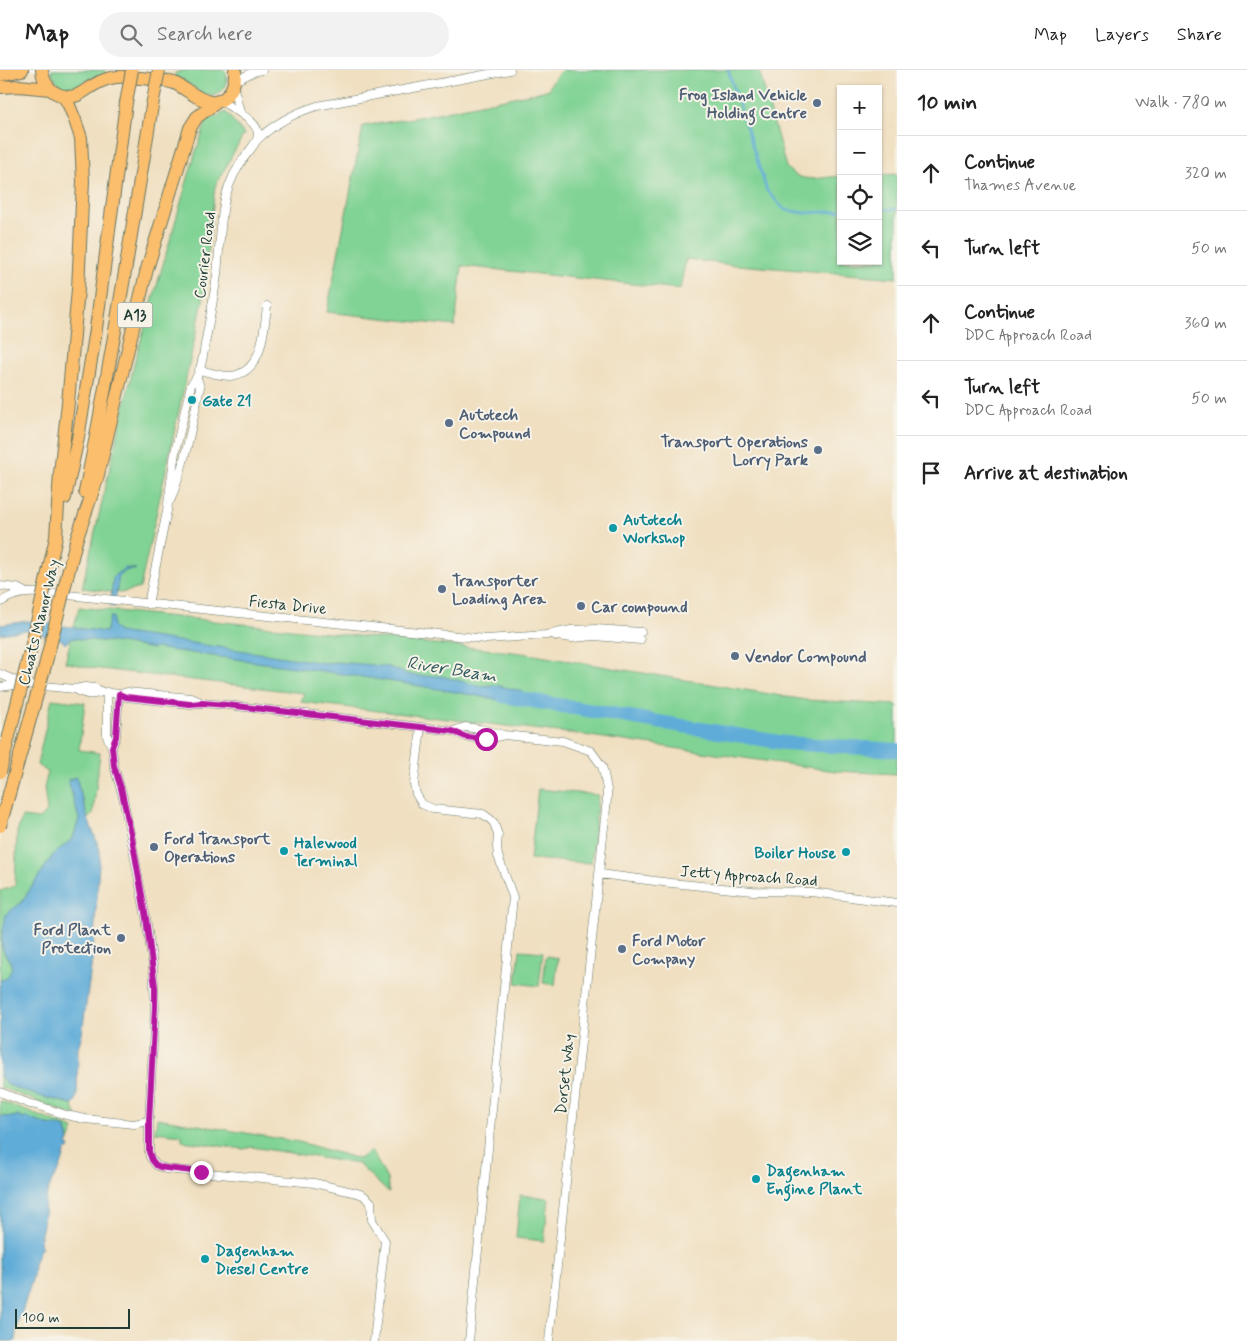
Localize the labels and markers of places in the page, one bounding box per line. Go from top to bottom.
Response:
place label: Frog Island Vehicle Holding Centre [679,85,807,126]
marker: Frog Island Vehicle Holding Centre [811,97,823,109]
place label: Gate 21 [202,391,252,412]
marker: Gate 21 [186,394,198,406]
place label: Autotech Compound [459,405,531,444]
marker: Autotech Compound [443,417,455,429]
place label: Transport Operations Lorry Park [660,432,808,471]
marker: Transport Operations Lorry Park [812,444,824,456]
place label: Autotech Workshop [622,510,686,549]
marker: Autotech Workshop [607,522,619,534]
place label: Transporter Loading Area [452,571,546,611]
marker: Transporter Loading Area [436,583,448,595]
place label: Car compound [591,597,688,618]
marker: Car compound [575,600,587,612]
place label: Vendor Compound [745,647,867,668]
marker: Vendor Compound [729,650,741,662]
place label: Ford Transport Operations [164,829,271,868]
place label: Halewood Terminal [294,833,358,872]
marker: Ford Transport Operations [148,841,160,853]
place label: Boiler House [754,843,836,864]
marker: Halewood Terminal [278,845,290,857]
marker: Boiler House [840,846,852,858]
place label: Ford Plant Protection [34,920,112,959]
place label: Ford Motor Company [632,931,706,970]
marker: Ford Plant Protection [115,932,127,944]
marker: Ford Motor Company [616,943,628,955]
place label: Dagenham Engine Plant [766,1161,863,1202]
marker: Dagenham Engine Plant [750,1173,762,1185]
place label: Dagenham Diesel Centre [215,1241,309,1280]
marker: Dagenham Diesel Centre [199,1253,211,1265]

